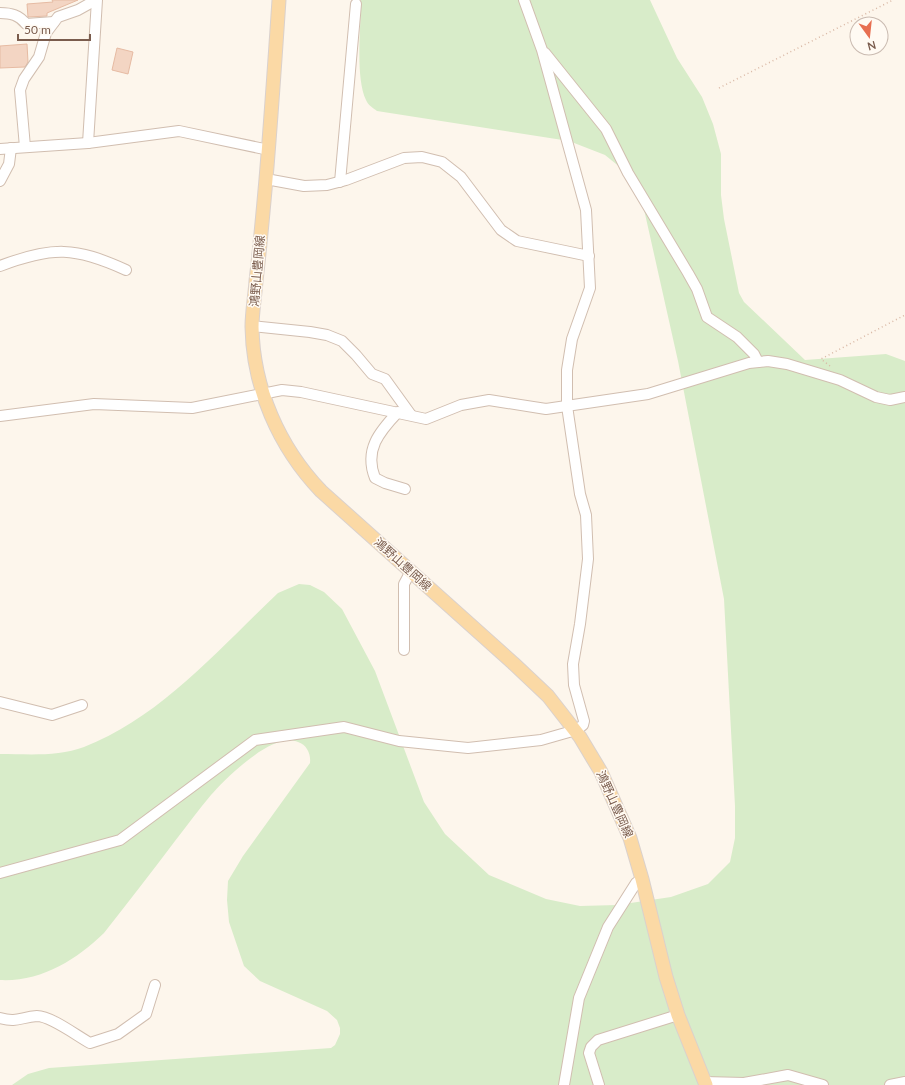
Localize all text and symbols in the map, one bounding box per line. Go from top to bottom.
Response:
scale bar [18,16,90,42]
north arrow [849,16,889,56]
text: 50 m [24,22,51,37]
text: N [866,39,877,54]
street label: 鴻野山豊岡線 [246,234,268,308]
street label: 鴻野山豊岡線 [371,534,435,594]
street label: 鴻野山豊岡線 [594,768,636,840]

